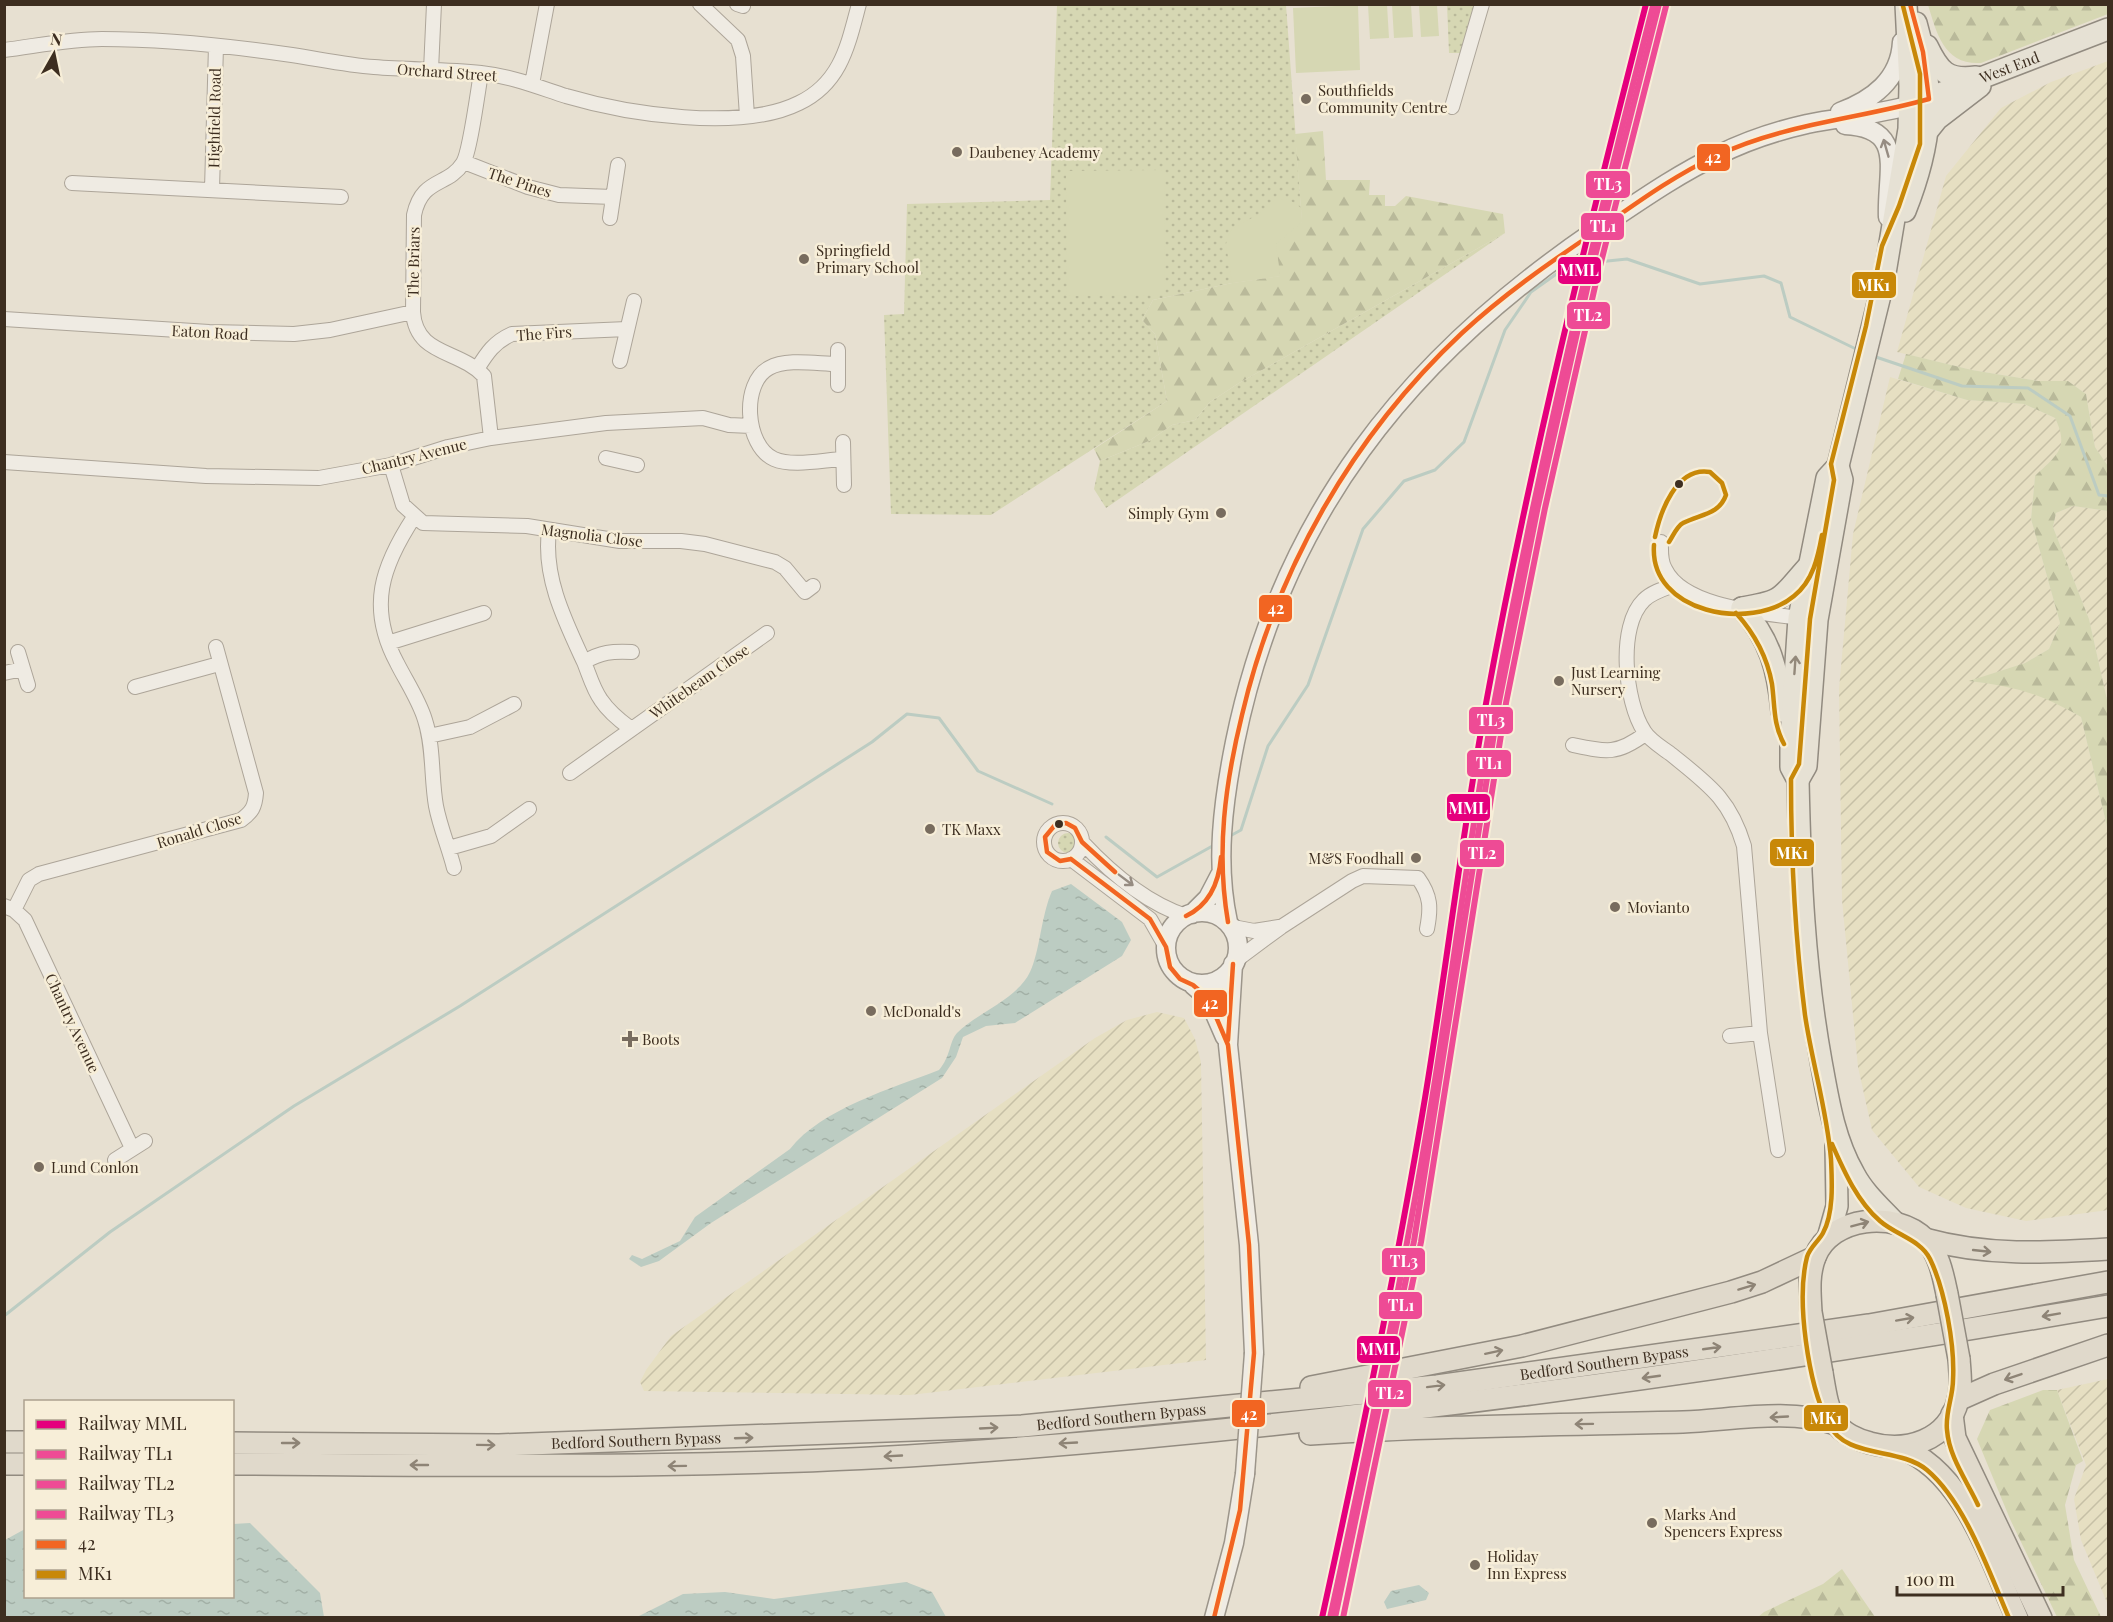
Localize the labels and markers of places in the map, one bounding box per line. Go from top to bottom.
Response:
place label: Southfields Community Centre [1318,80,1448,117]
marker: Southfields Community Centre [1299,92,1313,106]
place label: Daubeney Academy [969,142,1100,162]
marker: Daubeney Academy [950,145,964,159]
place label: Springfield Primary School [816,240,919,277]
marker: Springfield Primary School [797,252,811,266]
unlabelled marker [1673,478,1685,490]
place label: Simply Gym [1128,503,1210,523]
marker: Simply Gym [1214,506,1228,520]
place label: Just Learning Nursery [1570,662,1661,699]
marker: Just Learning Nursery [1552,674,1566,688]
unlabelled marker [1053,818,1065,830]
place label: TK Maxx [942,819,1001,839]
marker: TK Maxx [923,822,937,836]
place label: M&S Foodhall [1308,848,1404,868]
marker: M&S Foodhall [1409,851,1423,865]
place label: Movianto [1627,897,1690,917]
marker: Movianto [1608,900,1622,914]
place label: McDonald's [883,1001,961,1021]
marker: McDonald's [864,1004,878,1018]
place label: Boots [642,1029,680,1049]
marker: Boots [623,1032,637,1046]
place label: Lund Conlon [51,1157,139,1177]
marker: Lund Conlon [32,1160,46,1174]
place label: Marks And Spencers Express [1664,1504,1782,1541]
marker: Marks And Spencers Express [1645,1516,1659,1530]
place label: Holiday Inn Express [1487,1546,1567,1583]
marker: Holiday Inn Express [1468,1558,1482,1572]

